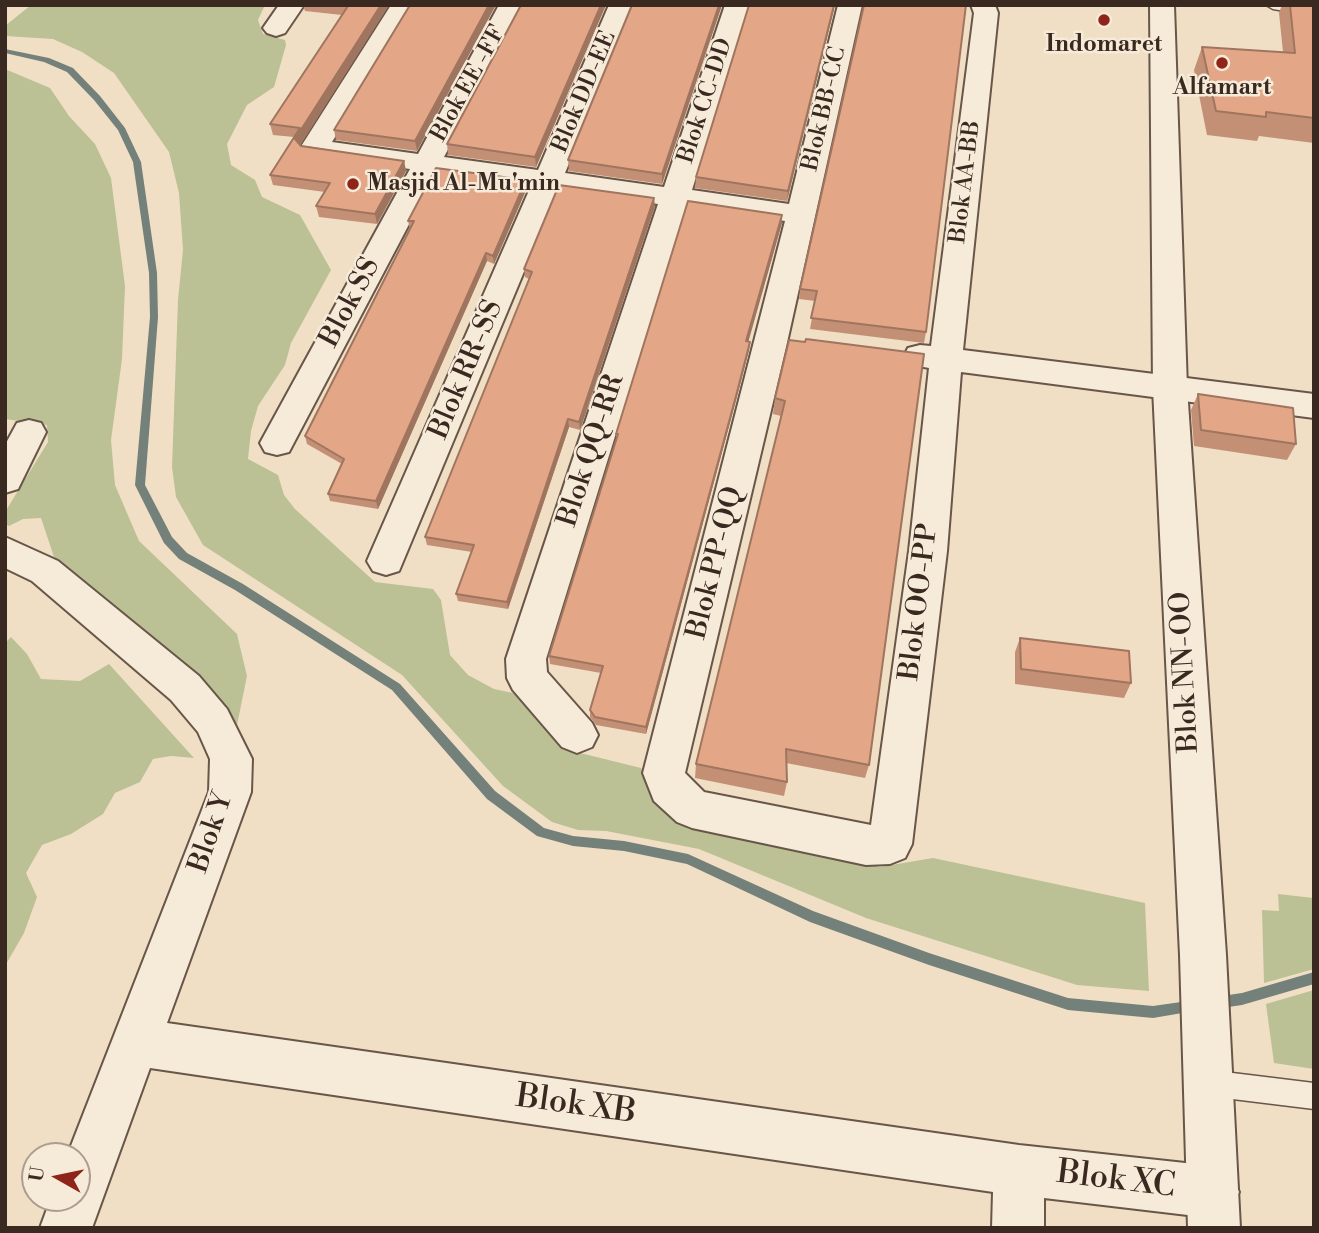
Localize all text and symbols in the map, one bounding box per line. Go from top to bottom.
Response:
marker: Indomaret [1096,12,1112,28]
street label: Blok EE -FF [426,21,512,147]
street label: Blok DD-EE [547,27,623,157]
place label: Indomaret [1046,31,1162,59]
street label: Blok CC-DD [673,35,739,167]
street label: Blok BB-CC [797,44,853,174]
marker: Alfamart [1214,55,1230,71]
place label: Alfamart [1173,74,1271,102]
street label: Blok AA-BB [945,119,987,245]
place label: Masjid Al-Mu'min [367,170,560,198]
marker: Masjid Al-Mu'min [345,176,361,192]
street label: Blok SS [314,253,388,353]
street label: Blok RR-SS [423,296,511,444]
street label: Blok QQ-RR [552,371,632,531]
street label: Blok PP-QQ [681,483,751,643]
street label: Blok OO-PP [894,522,946,682]
street label: Blok NN-OO [1165,591,1207,753]
street label: Blok Y [183,789,241,877]
street label: Blok XB [513,1078,639,1134]
north arrow [21,1142,91,1212]
street label: Blok XC [1055,1154,1177,1208]
text: U [24,1165,50,1183]

